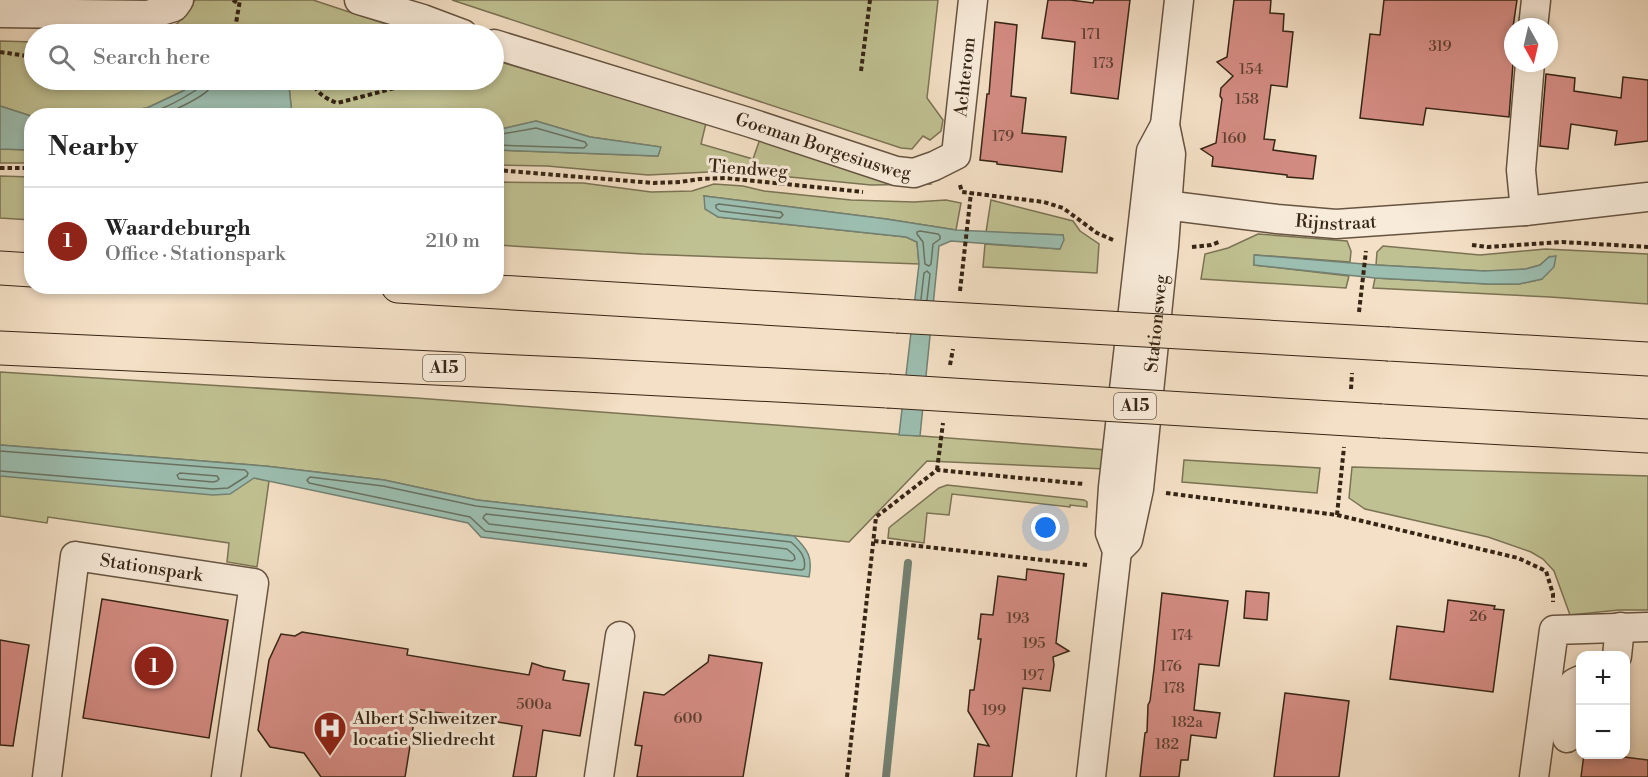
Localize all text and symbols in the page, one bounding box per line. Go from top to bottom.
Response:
north arrow [1504,18,1558,72]
search box [24,24,504,90]
house number: 171 [1081,25,1102,44]
street label: Achterom [949,36,980,119]
house number: 319 [1429,37,1451,56]
icon: search [45,41,78,74]
text: Search here [93,44,210,71]
house number: 173 [1092,54,1114,73]
house number: 154 [1239,60,1263,79]
house number: 158 [1235,90,1259,109]
street label: Goeman Borgesiusweg [733,107,913,184]
house number: 179 [992,127,1014,146]
house number: 160 [1222,129,1247,148]
text: Nearby [48,131,138,163]
street label: Tiendweg [708,155,789,183]
street label: Rijnstraat [1294,209,1378,236]
text: Waardeburgh [105,215,251,242]
text: 1 [63,229,72,254]
text: 210 m [425,229,480,254]
text: Office · Stationspark [105,242,285,267]
street label: Stationsweg [1140,273,1173,374]
road number: A15 [423,355,465,381]
road number: A15 [1114,393,1156,419]
your location [1031,513,1060,542]
street label: Stationspark [98,548,206,587]
house number: 26 [1469,607,1487,626]
house number: 193 [1006,609,1030,628]
house number: 174 [1171,626,1193,645]
house number: 195 [1022,634,1046,653]
pin: 1 [134,644,174,688]
map controls [1576,651,1630,759]
button: + [1576,651,1630,705]
house number: 176 [1160,657,1182,676]
house number: 197 [1022,666,1045,685]
house number: 178 [1163,679,1185,698]
house number: 500a [516,695,552,714]
house number: 199 [982,701,1006,720]
button: − [1576,705,1630,759]
place label: Albert Schweitzer locatie Sliedrecht [352,707,498,751]
house number: 600 [674,709,703,728]
hospital icon: Albert Schweitzer locatie Sliedrecht [312,710,348,757]
house number: 182a [1171,713,1203,732]
house number: 182 [1155,735,1179,754]

